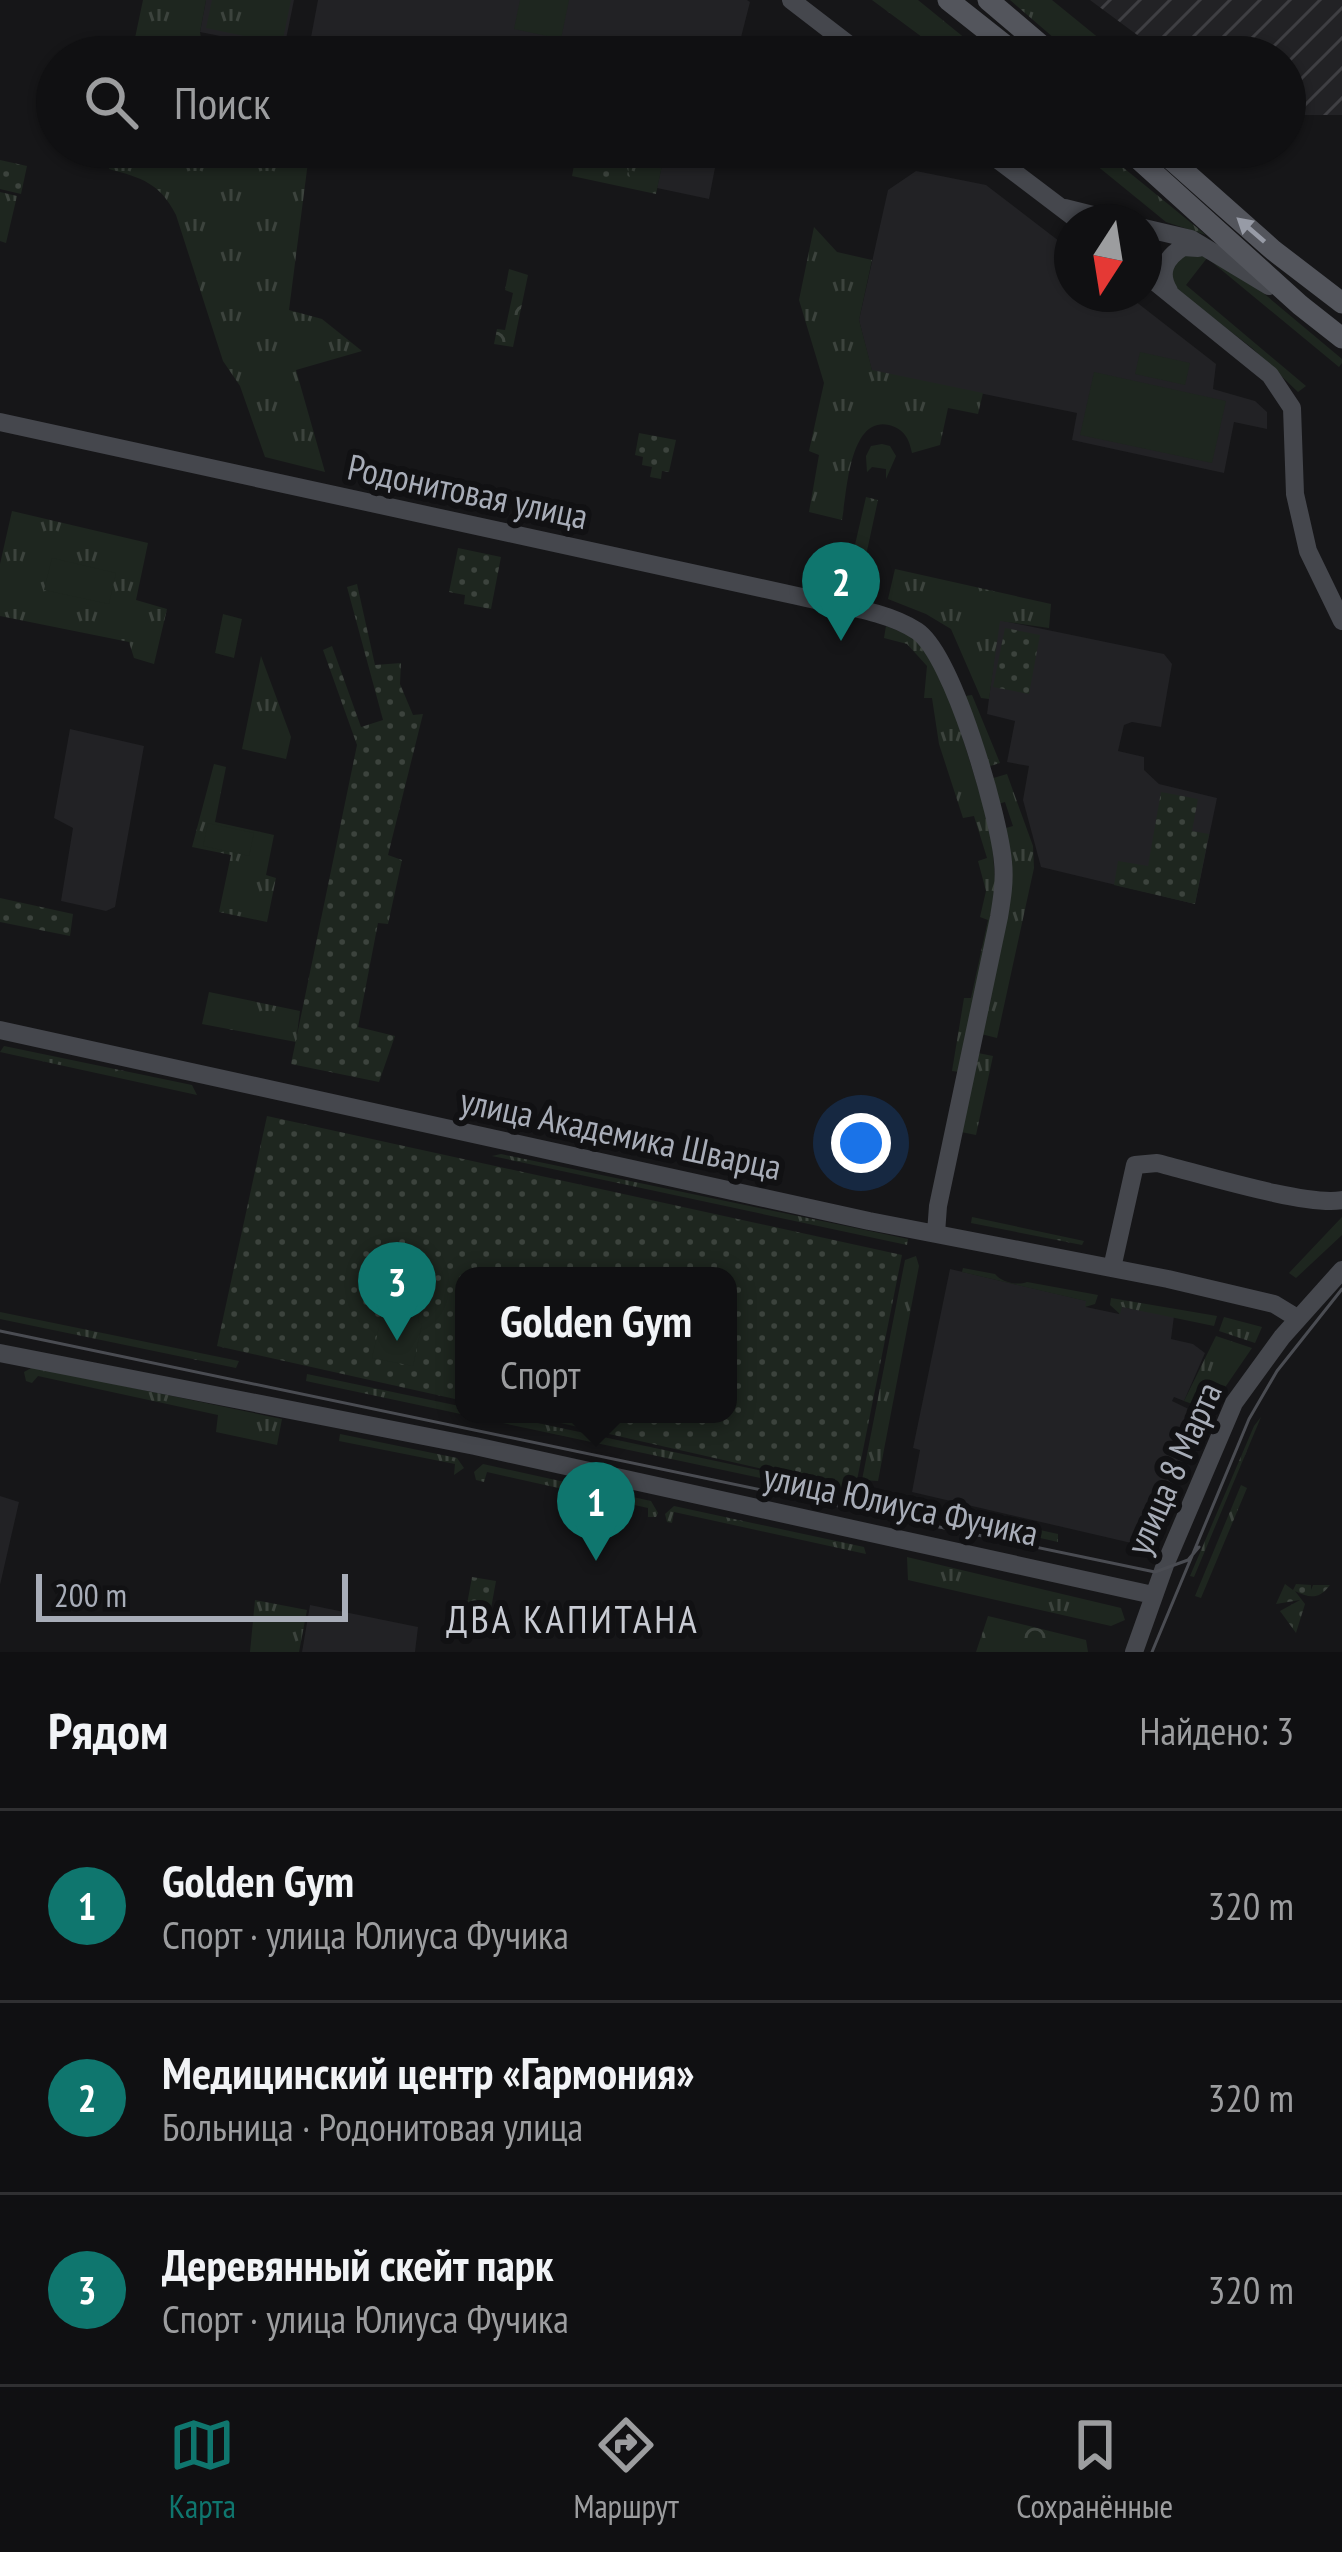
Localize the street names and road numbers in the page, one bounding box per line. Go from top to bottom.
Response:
street label: Родонитовая улица [344,443,592,539]
street label: улица Академика Шварца [456,1076,786,1190]
street label: улица 8 Марта [1114,1374,1232,1562]
street label: улица Юлиуса Фучика [759,1452,1043,1556]

